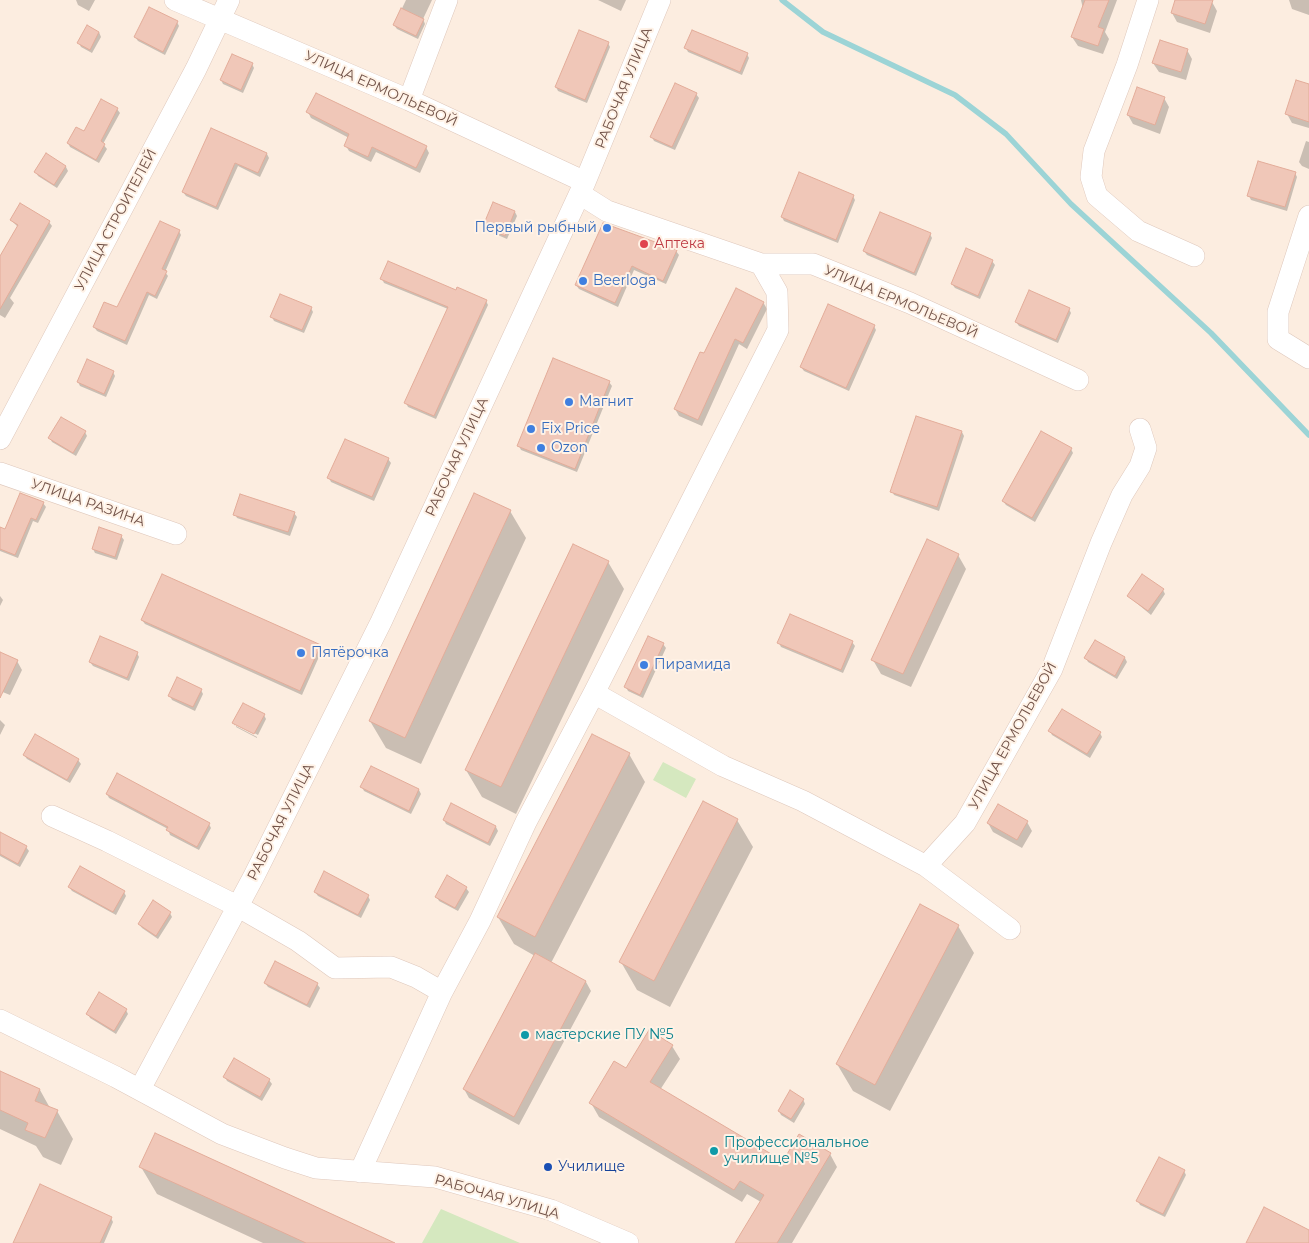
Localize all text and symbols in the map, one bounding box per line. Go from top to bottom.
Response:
street label: РАБОЧАЯ УЛИЦА [592,25,656,151]
street label: УЛИЦА ЕРМОЛЬЕВОЙ [302,48,460,130]
street label: УЛИЦА СТРОИТЕЛЕЙ [71,146,161,294]
place label: Первый рыбный [475,220,597,236]
marker: Первый рыбный [601,222,613,234]
place label: Аптека [654,236,705,252]
marker: Аптека [638,238,650,250]
street label: УЛИЦА ЕРМОЛЬЕВОЙ [821,262,981,342]
place label: Beerloga [593,273,656,289]
marker: Beerloga [577,275,589,287]
place label: Магнит [579,394,633,410]
street label: РАБОЧАЯ УЛИЦА [422,395,492,519]
marker: Магнит [563,396,575,408]
place label: Fix Price [541,421,600,437]
marker: Fix Price [525,423,537,435]
place label: Ozon [551,440,588,456]
marker: Ozon [535,442,547,454]
street label: УЛИЦА РАЗИНА [29,476,147,530]
place label: Пятёрочка [311,645,389,661]
marker: Пятёрочка [295,647,307,659]
place label: Пирамида [654,657,731,673]
marker: Пирамида [638,659,650,671]
street label: УЛИЦА ЕРМОЛЬЕВОЙ [966,660,1060,812]
street label: РАБОЧАЯ УЛИЦА [244,761,318,883]
place label: мастерские ПУ №5 [535,1027,674,1043]
marker: мастерские ПУ №5 [519,1029,531,1041]
place label: Профессиональное училище №5 [724,1135,869,1168]
marker: Профессиональное училище №5 [708,1145,720,1157]
place label: Училище [558,1159,625,1175]
marker: Училище [542,1161,554,1173]
street label: РАБОЧАЯ УЛИЦА [432,1171,562,1223]

